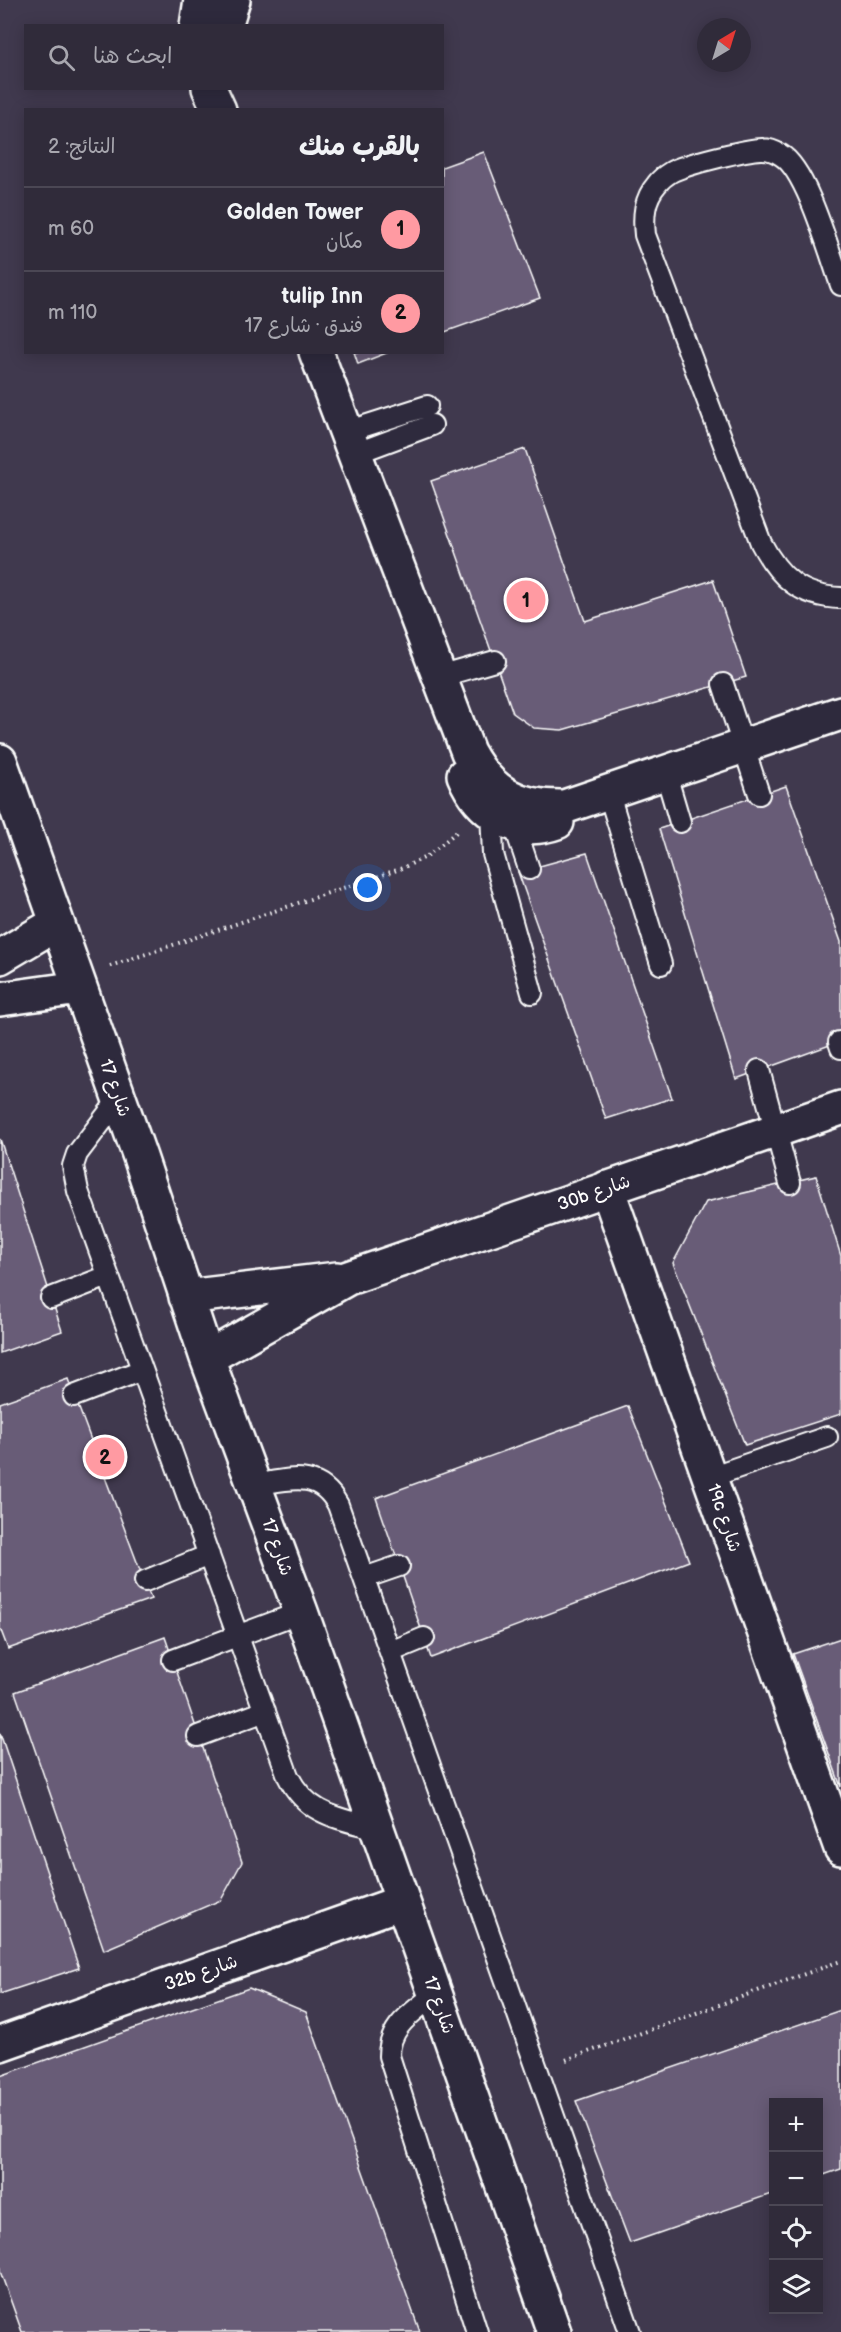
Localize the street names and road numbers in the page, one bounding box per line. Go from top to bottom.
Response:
street label: شارع 17 [94,1056,135,1120]
street label: 30b شارع [555,1171,633,1216]
street label: 19c شارع [702,1481,745,1555]
street label: شارع 17 [256,1515,297,1579]
street label: 32b شارع [162,1951,241,1996]
street label: شارع 17 [418,1973,459,2037]

